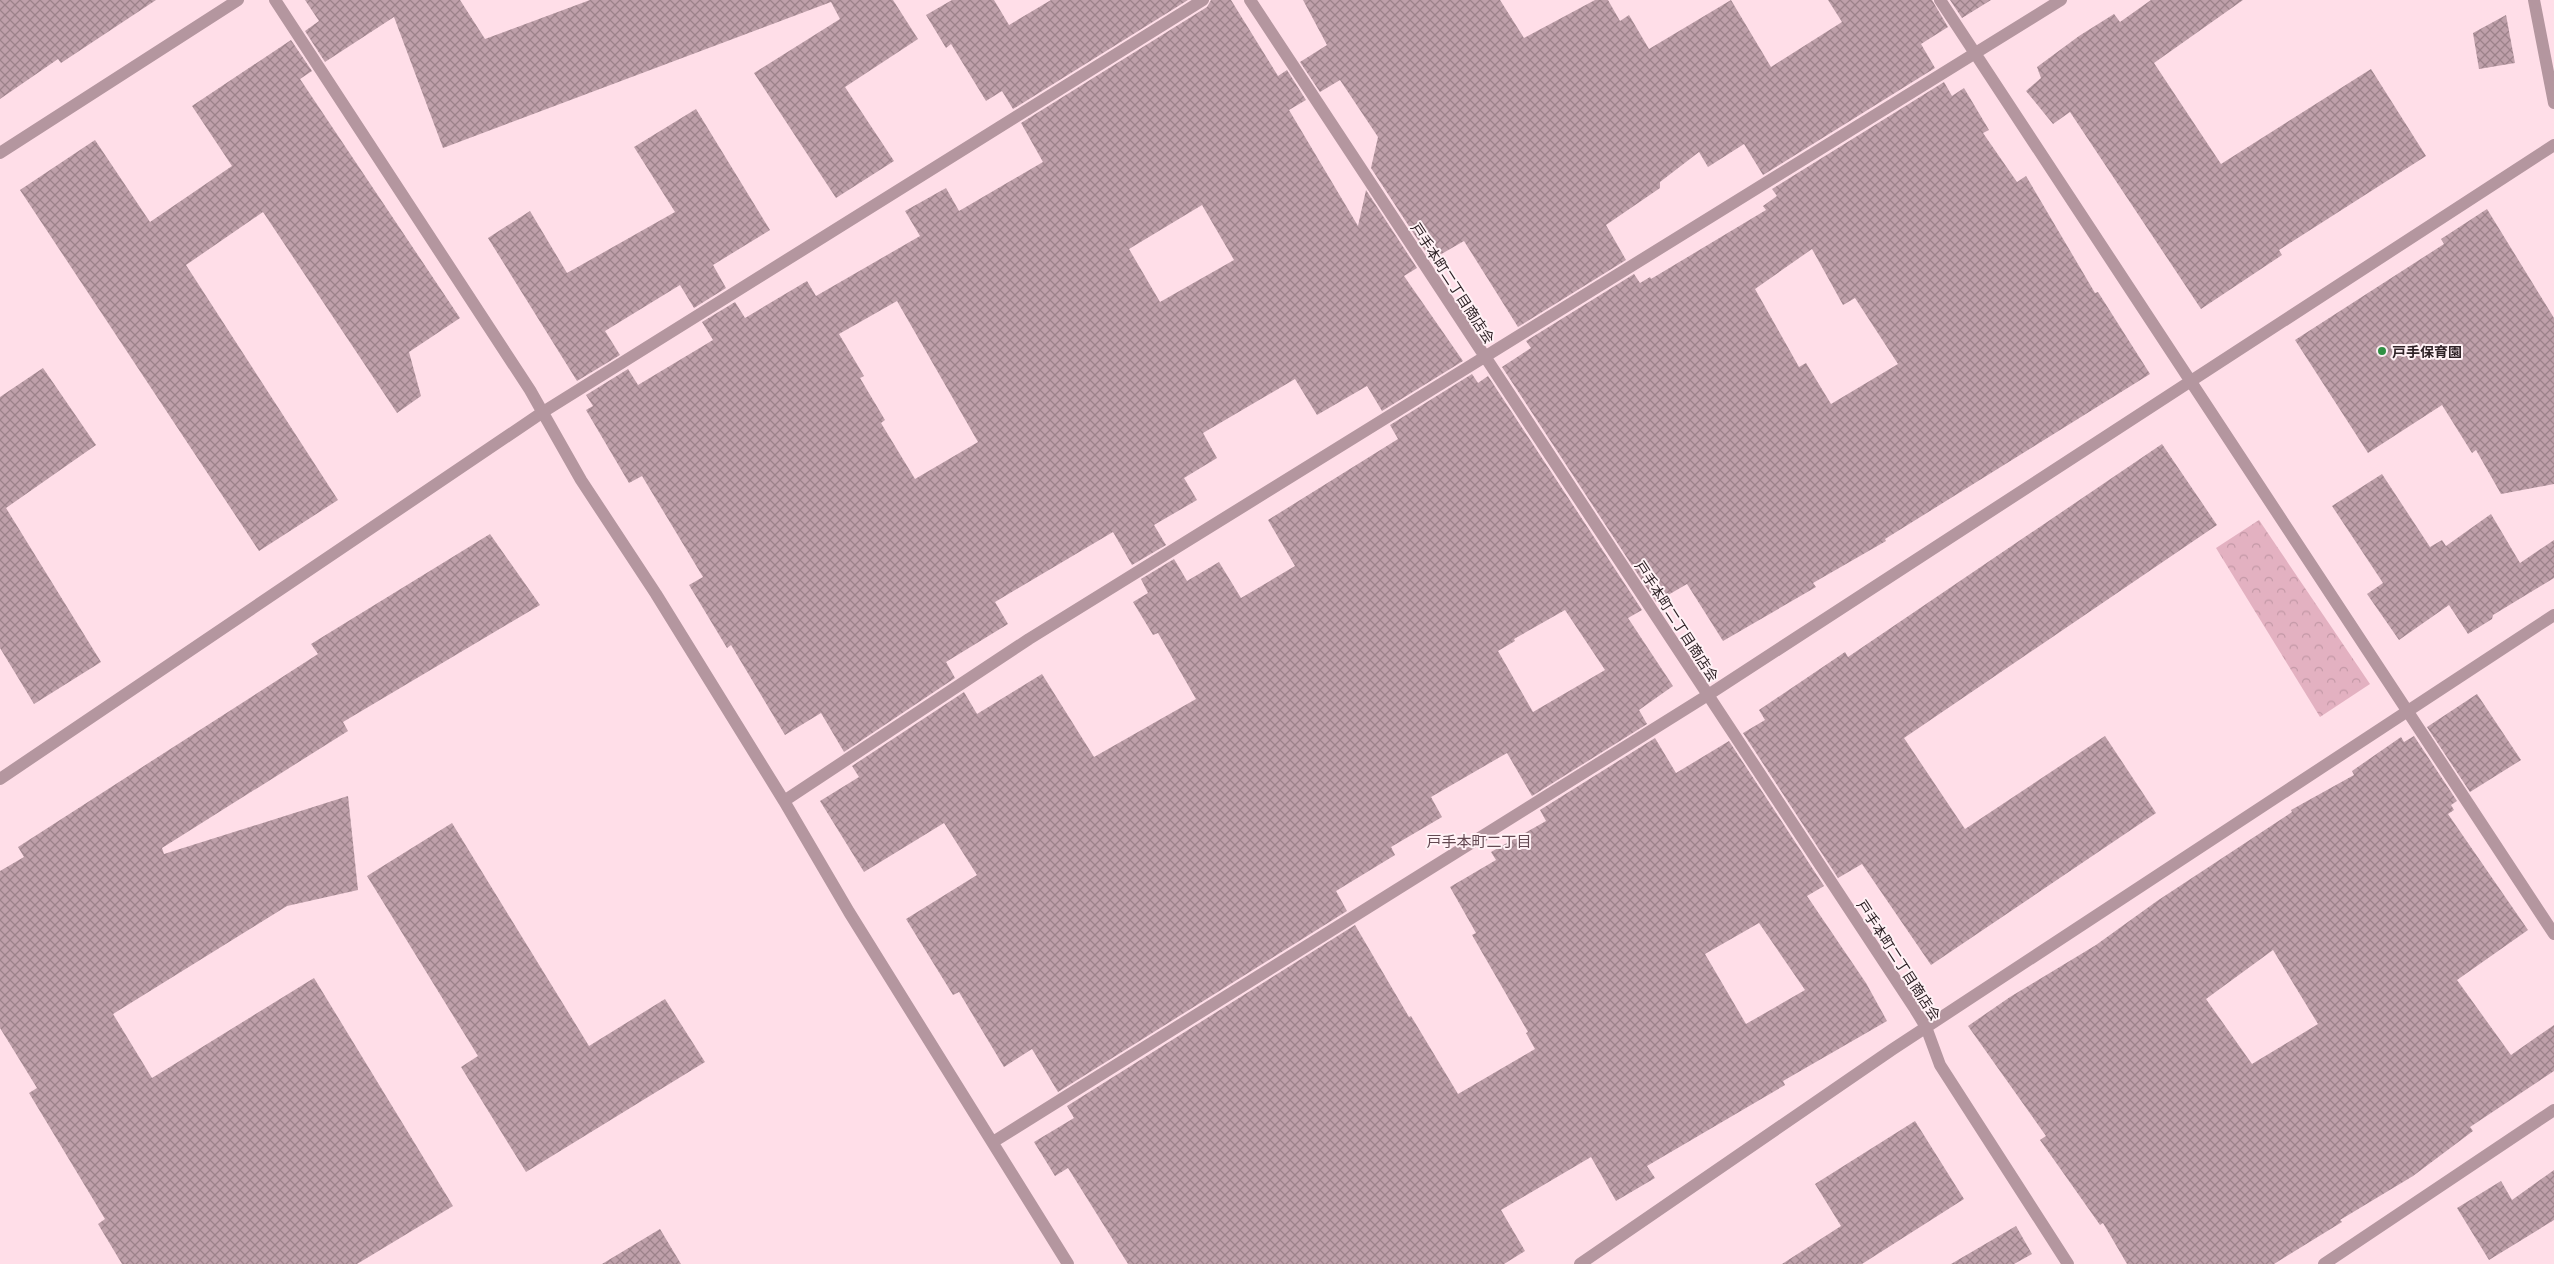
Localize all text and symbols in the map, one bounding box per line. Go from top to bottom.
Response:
street label: 戸手本町二丁目商店会 [1408,220,1498,346]
place label: 戸手保育園 [2392,343,2462,360]
marker: 戸手保育園 [2376,345,2388,357]
street label: 戸手本町二丁目商店会 [1632,558,1722,684]
district label: 戸手本町二丁目 [1426,832,1532,850]
street label: 戸手本町二丁目商店会 [1854,897,1944,1023]

